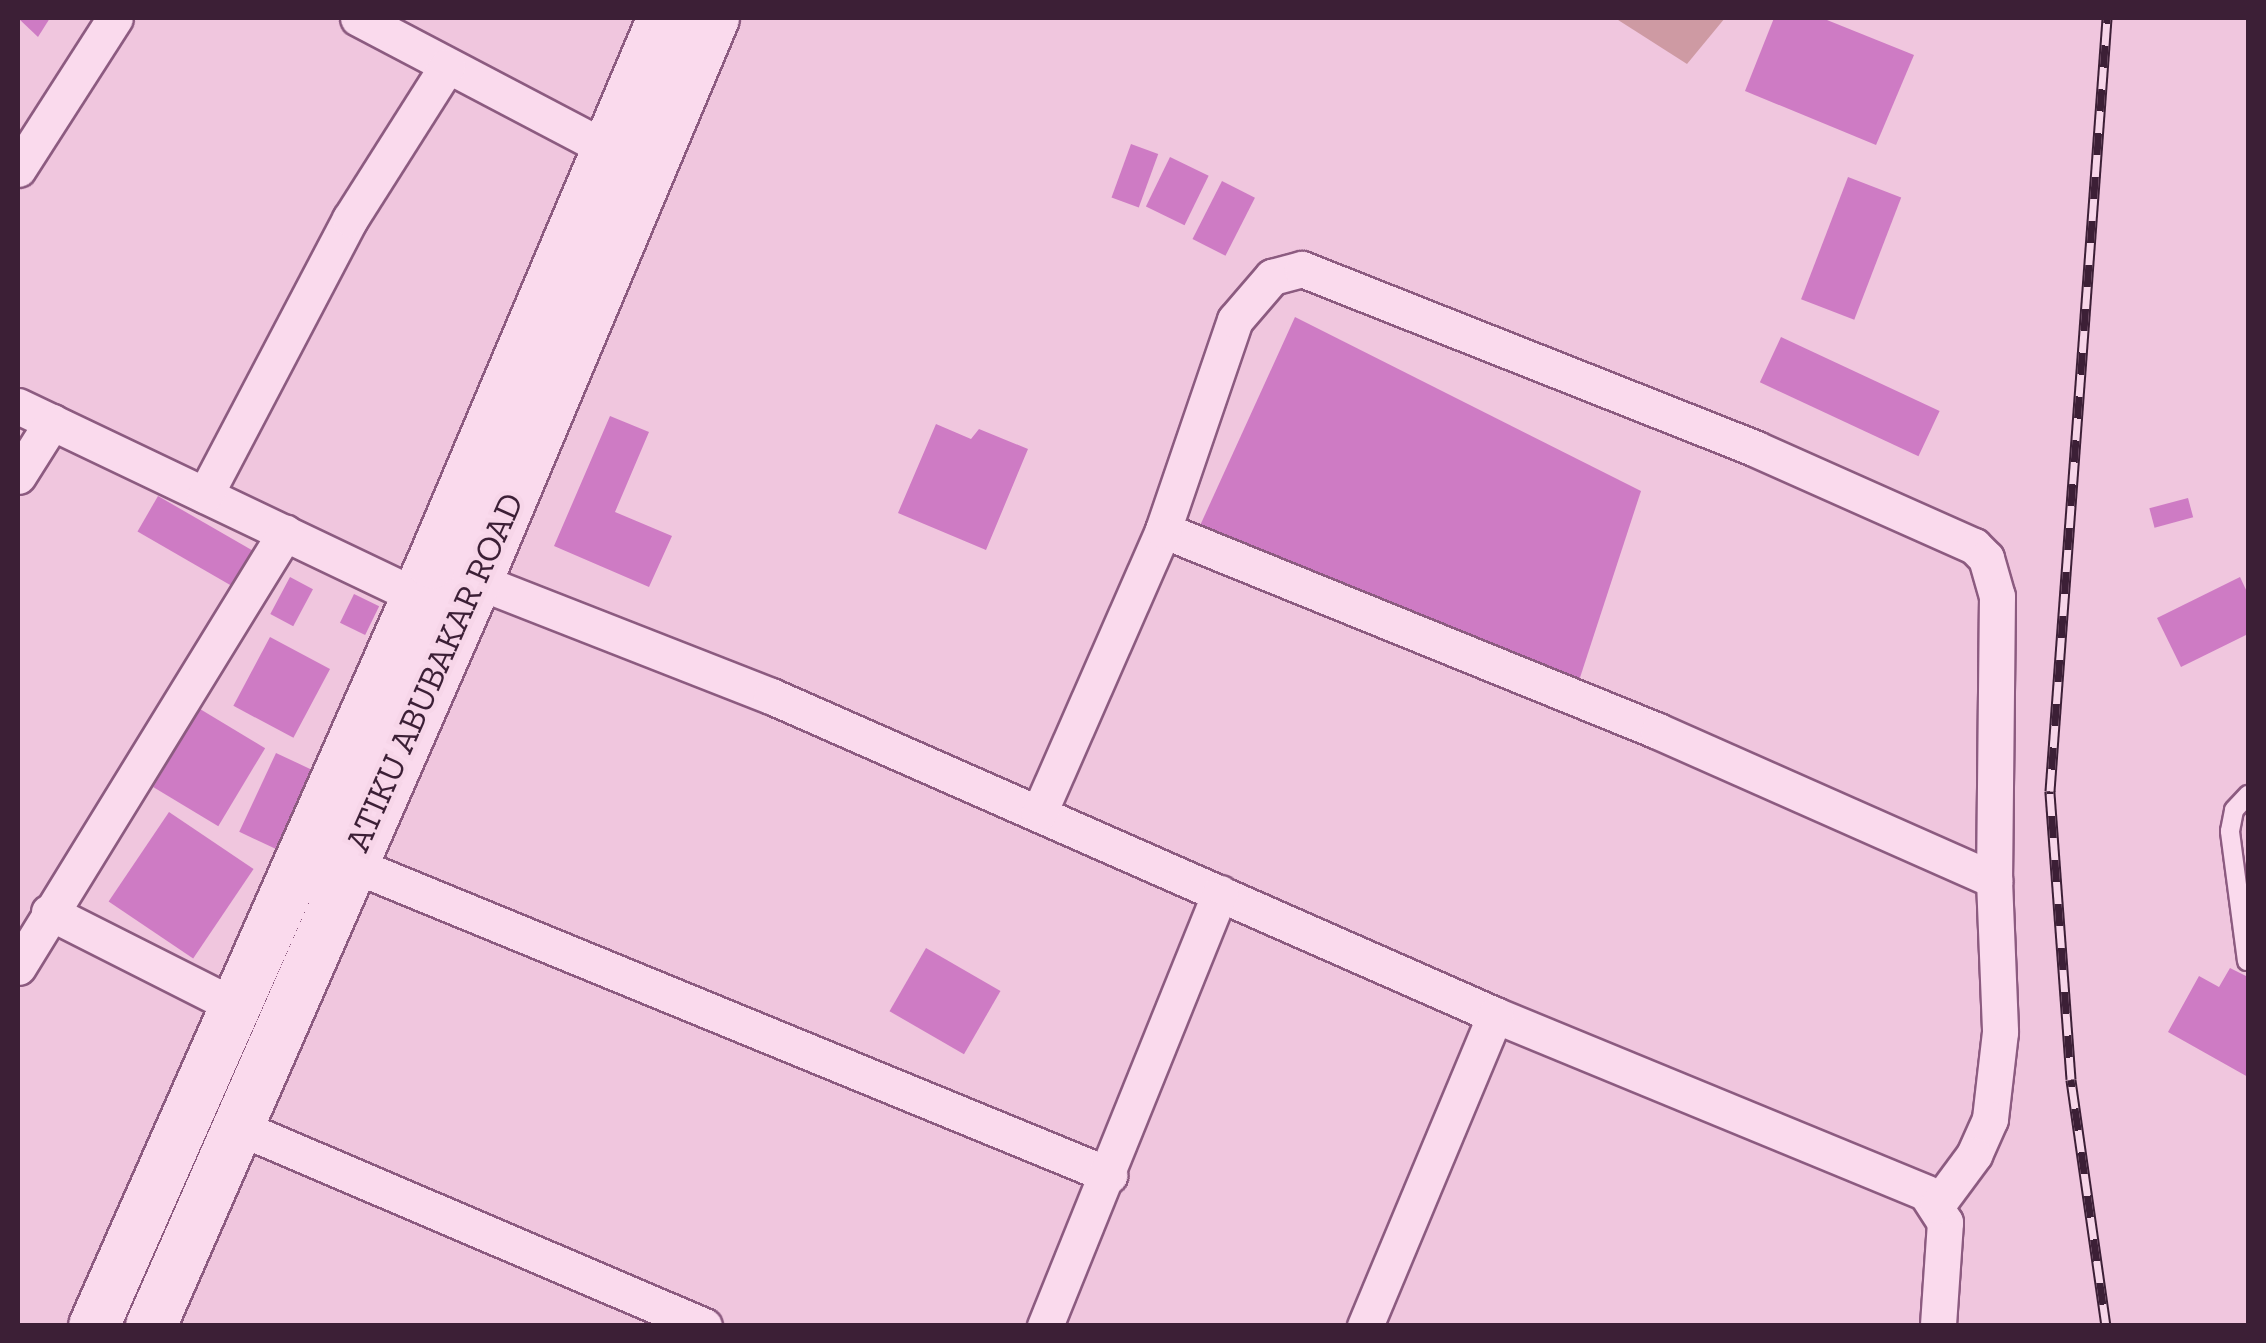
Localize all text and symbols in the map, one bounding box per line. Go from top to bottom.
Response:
street label: ATIKU ABUBAKAR ROAD [336,486,532,858]

